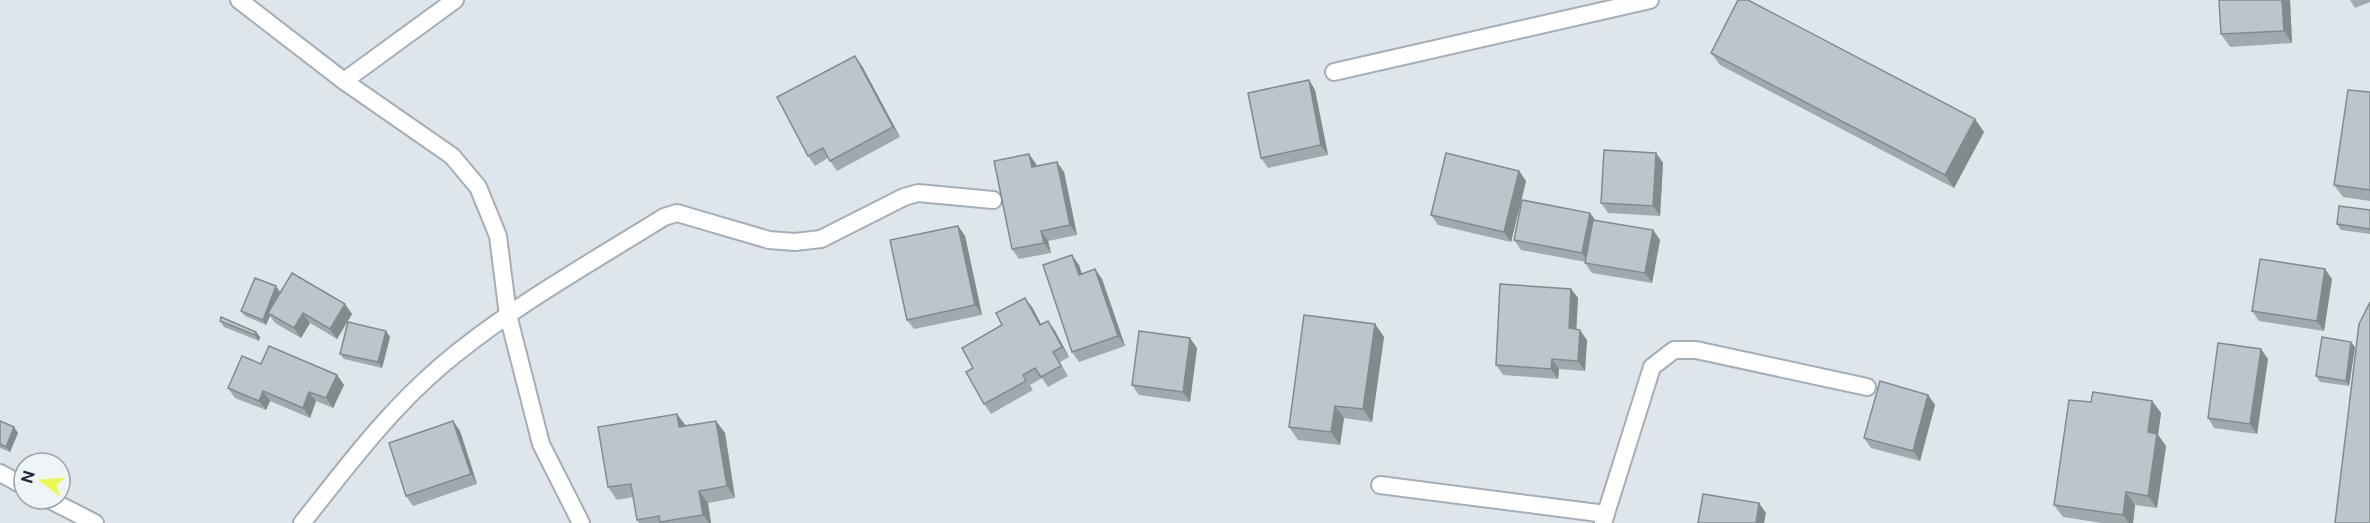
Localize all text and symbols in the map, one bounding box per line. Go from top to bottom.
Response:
north arrow [12,451,72,511]
text: N [17,468,39,486]

